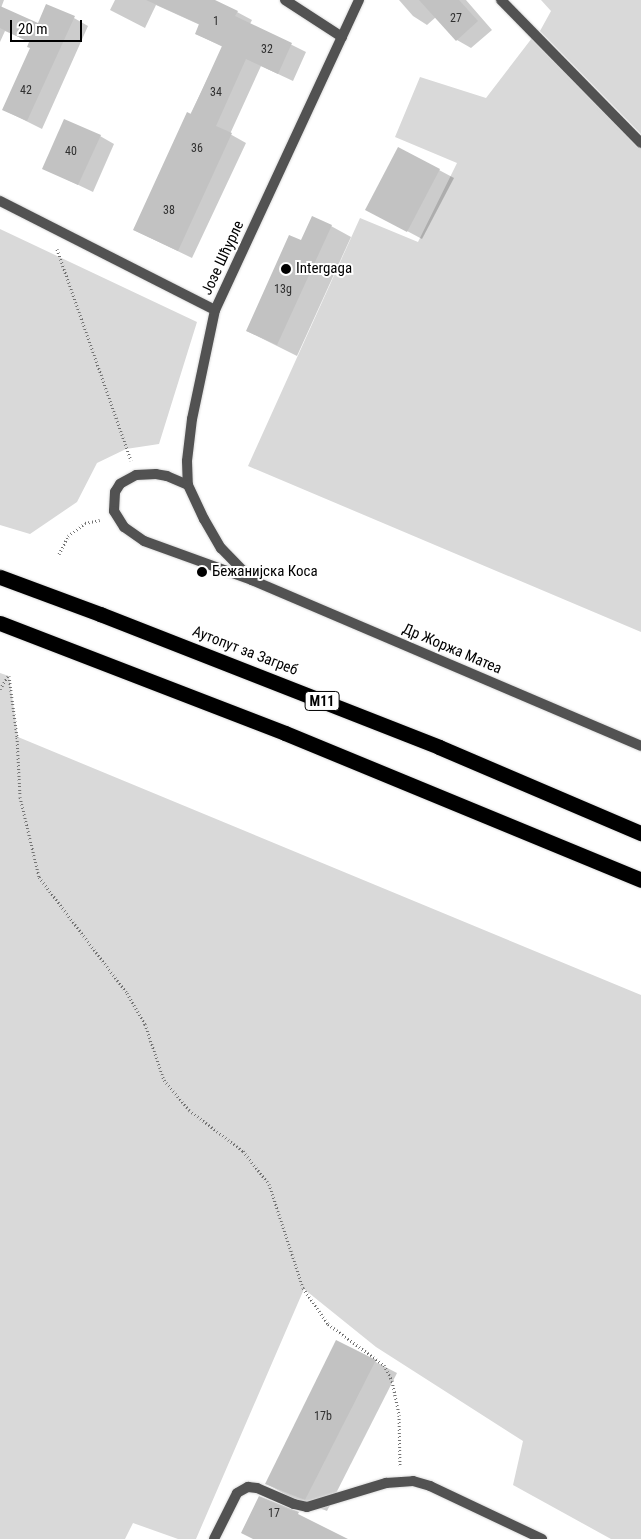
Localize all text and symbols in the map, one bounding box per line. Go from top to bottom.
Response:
scale bar [12,10,85,42]
house number: 27 [450,12,462,26]
house number: 1 [213,15,219,29]
text: 20 m [18,20,48,38]
house number: 32 [261,43,273,57]
house number: 42 [20,84,32,98]
house number: 34 [210,86,222,100]
house number: 36 [191,142,203,156]
house number: 40 [65,145,77,159]
house number: 38 [163,204,175,218]
street label: Јозе Шћурле [198,218,248,298]
place label: Intergaga [296,260,352,278]
marker: Intergaga [280,263,292,275]
house number: 13g [274,283,292,297]
place label: Бежанијска Коса [212,563,318,581]
marker: Бежанијска Коса [196,566,208,578]
street label: Др Жоржа Матеа [400,620,504,678]
street label: Аутопут за Загреб [190,623,300,679]
road number: M11 [304,689,340,712]
house number: 17b [314,1410,332,1424]
house number: 17 [268,1507,280,1521]

